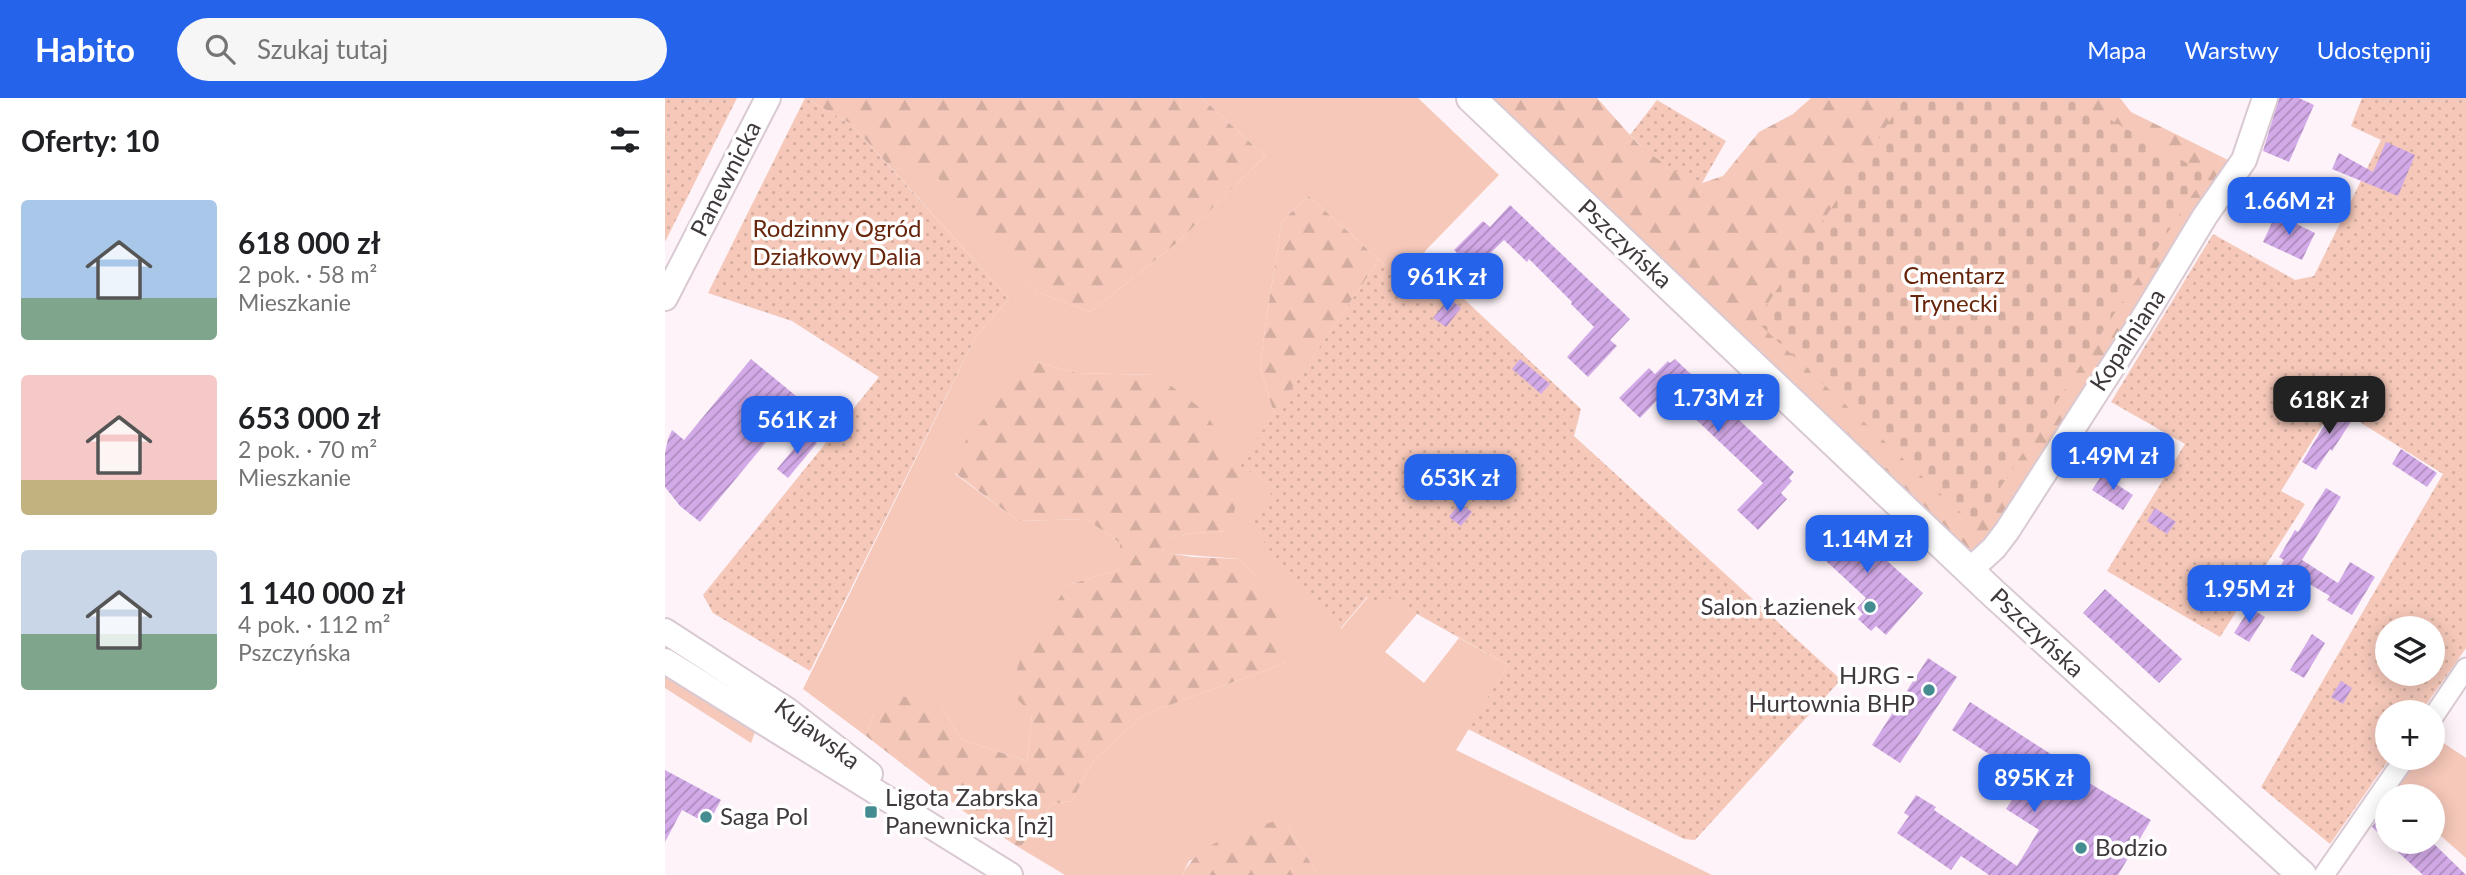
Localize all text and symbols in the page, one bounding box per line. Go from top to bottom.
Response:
search box [177,18,667,81]
text: Habito [35,29,135,69]
icon: search [201,30,239,68]
text: Szukaj tutaj [257,33,388,65]
text: Mapa [2087,35,2146,64]
text: Warstwy [2184,35,2279,64]
text: Udostępnij [2317,35,2431,64]
street label: Panewnicka [683,116,766,241]
icon: filters [606,121,644,159]
text: Oferty: 10 [21,122,159,158]
pin: 1.66M zł [2217,178,2361,237]
text: 1.66M zł [2244,186,2334,214]
street label: Pszczyńska [1573,192,1679,294]
park label: Rodzinny Ogród Działkowy Dalia [752,213,922,270]
text: 618 000 zł [238,224,381,260]
icon: home [77,228,161,312]
pin: 961K zł [1382,254,1512,313]
text: 2 pok. · 58 m² [238,260,377,288]
park label: Cmentarz Trynecki [1903,260,2005,317]
text: 961K zł [1407,262,1487,290]
street label: Kopalniana [2083,283,2171,396]
text: Mieszkanie [238,288,351,316]
pin: 1.73M zł [1646,374,1790,434]
pin: 618K zł [2264,376,2394,436]
text: 1.73M zł [1673,383,1763,411]
text: 618K zł [2289,385,2369,413]
pin: 561K zł [732,396,862,456]
text: 653 000 zł [238,399,381,435]
icon: home [77,403,161,487]
text: 561K zł [757,405,837,433]
pin: 1.49M zł [2041,432,2185,492]
text: 2 pok. · 70 m² [238,435,377,463]
text: 1.49M zł [2068,441,2158,469]
pin: 653K zł [1395,454,1525,514]
text: Mieszkanie [238,463,351,491]
text: 653K zł [1420,463,1500,491]
pin: 1.14M zł [1795,516,1939,575]
text: 1.14M zł [1822,524,1912,552]
pin: 1.95M zł [2177,566,2321,625]
text: 1 140 000 zł [238,574,405,610]
text: 1.95M zł [2204,574,2294,602]
icon: home [77,578,161,662]
street label: Pszczyńska [1985,581,2091,683]
place label: Salon Łazienek [1701,591,1857,620]
marker: Salon Łazienek [1862,599,1878,615]
text: 4 pok. · 112 m² [238,610,391,638]
map controls [2375,616,2445,854]
button: layers [2375,616,2445,686]
text: Pszczyńska [238,638,351,666]
place label: HJRG - Hurtownia BHP [1748,660,1915,717]
marker: HJRG - Hurtownia BHP [1921,682,1937,698]
street label: Kujawska [769,691,866,774]
button: + [2375,700,2445,770]
pin: 895K zł [1969,754,2099,814]
text: 895K zł [1994,763,2074,791]
place label: Ligota Zabrska Panewnicka [nż] [885,782,1054,839]
button: − [2375,784,2445,854]
place label: Saga Pol [720,801,808,830]
marker: Ligota Zabrska Panewnicka [nż] [863,804,879,820]
marker: Saga Pol [698,809,714,825]
place label: Bodzio [2095,832,2168,861]
marker: Bodzio [2073,840,2089,856]

